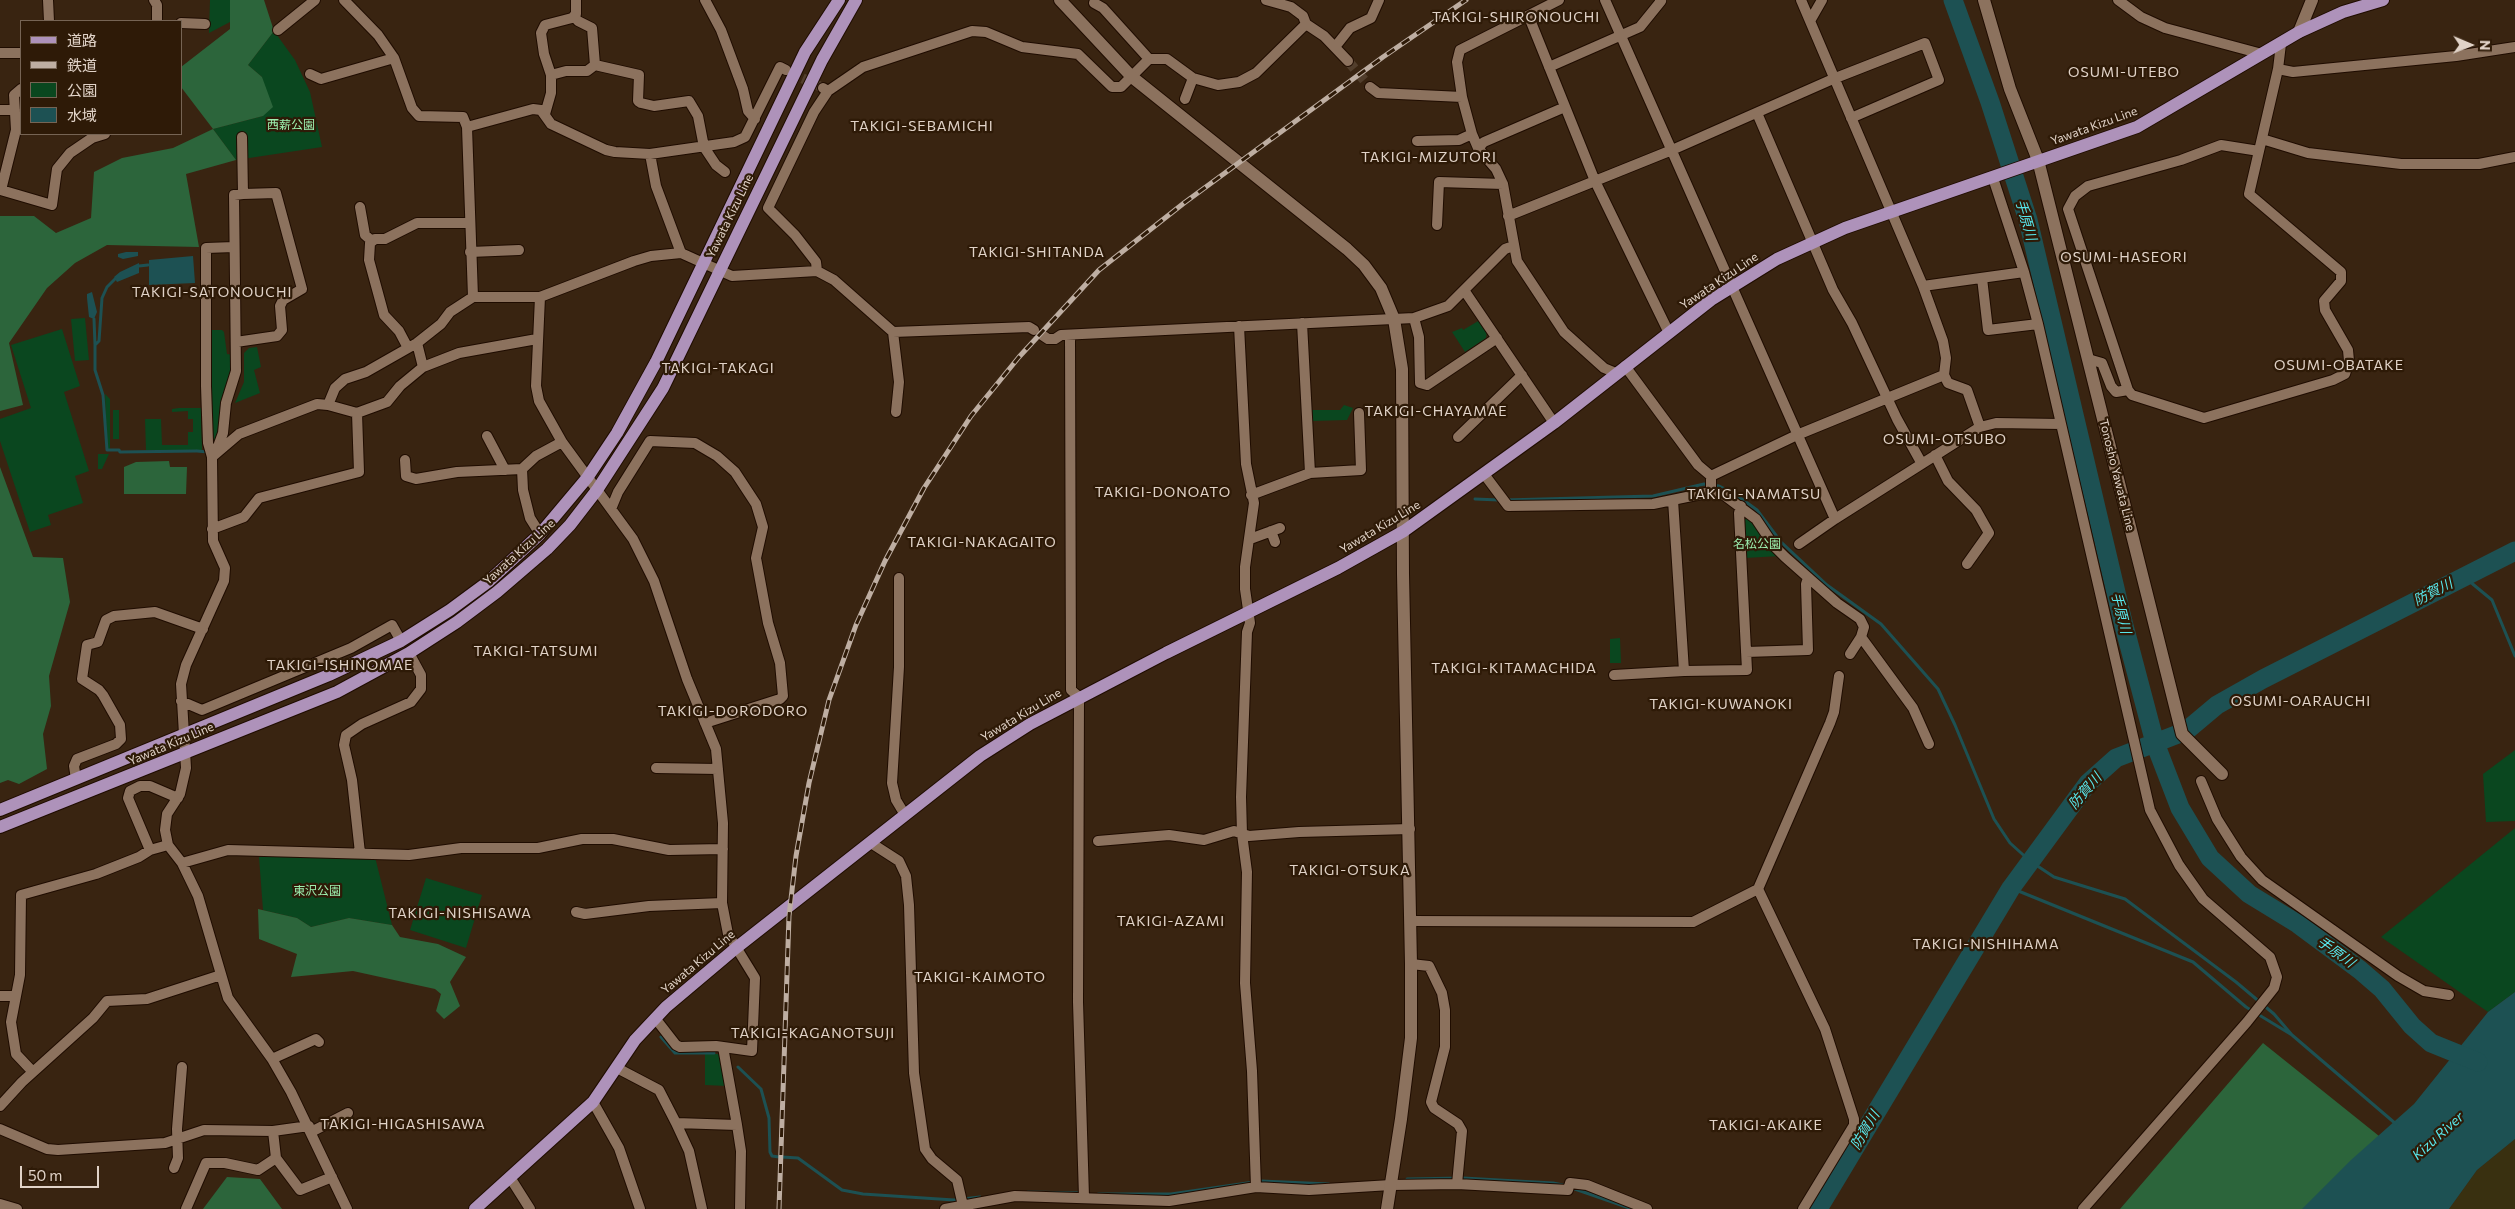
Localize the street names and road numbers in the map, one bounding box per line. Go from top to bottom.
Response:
street label: Yawata Kizu Line [2049,104,2139,148]
street label: Yawata Kizu Line [704,172,756,260]
street label: Yawata Kizu Line [1677,250,1761,312]
street label: Tonosho Yawata Line [2096,418,2138,532]
street label: Yawata Kizu Line [1337,497,1423,557]
street label: Yawata Kizu Line [480,516,558,588]
street label: Yawata Kizu Line [978,685,1064,745]
street label: Yawata Kizu Line [126,720,216,768]
street label: Yawata Kizu Line [658,927,738,997]

